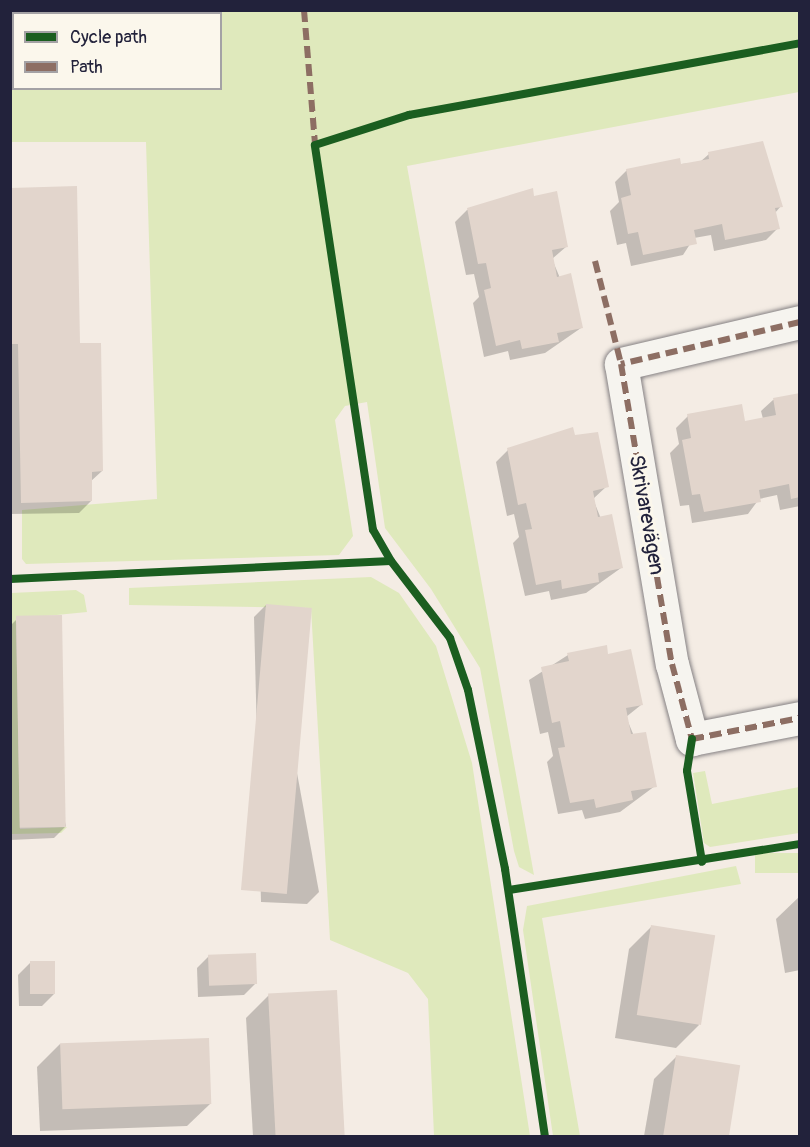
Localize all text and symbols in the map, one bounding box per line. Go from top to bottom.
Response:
legend [12,12,222,90]
text: Cycle path [70,26,147,49]
text: Path [70,56,103,79]
street label: Skrivarevägen [623,453,669,577]

